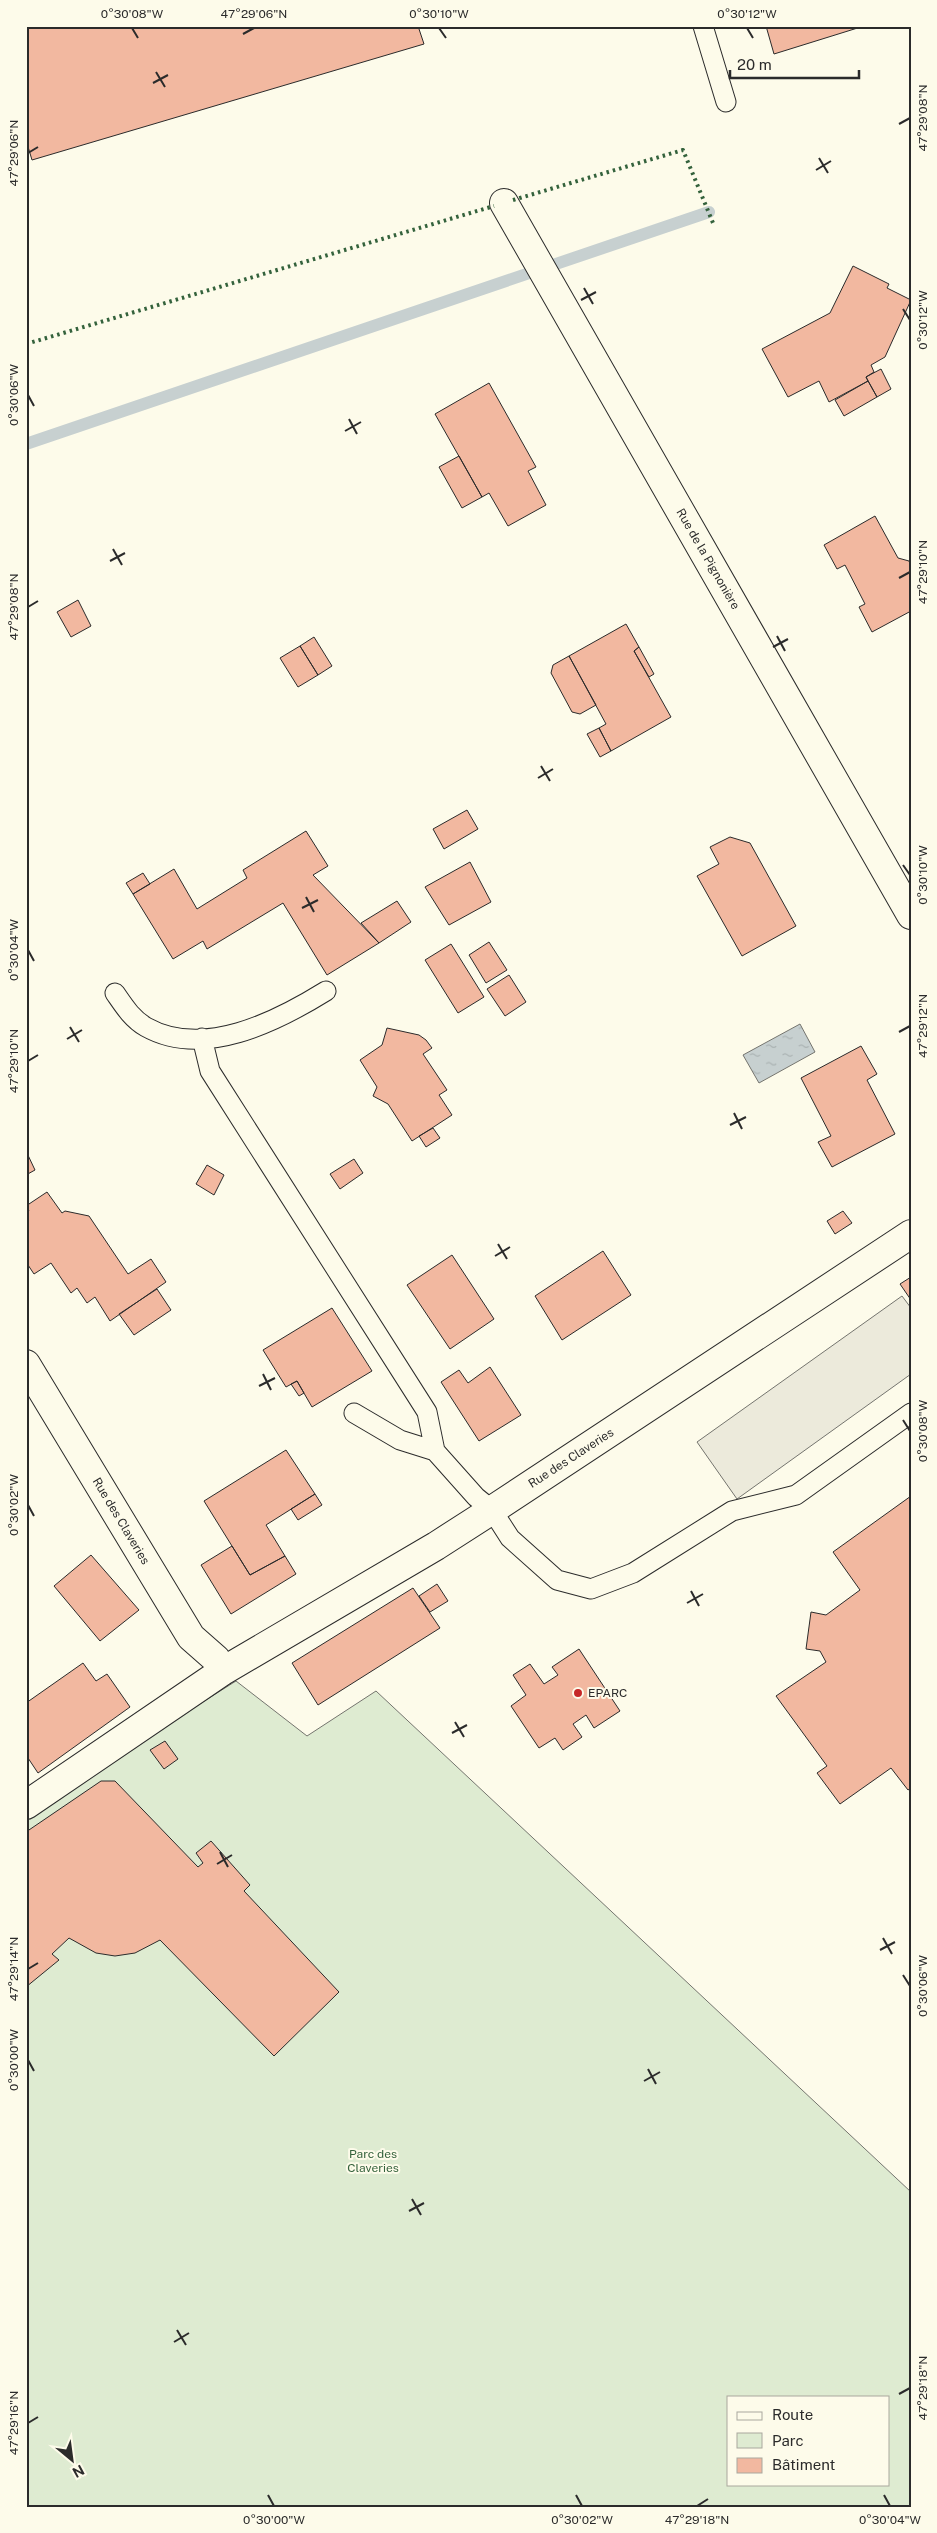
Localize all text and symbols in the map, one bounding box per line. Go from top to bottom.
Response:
text: 0°30'08"W [101,7,164,21]
text: 47°29'06"N [221,7,287,21]
text: 0°30'10"W [409,7,469,21]
text: 0°30'12"W [717,7,777,21]
scale bar [730,48,858,80]
text: 20 m [737,56,772,73]
text: 47°29'08"N [916,84,930,152]
text: 47°29'06"N [7,120,21,186]
text: 0°30'12"W [916,290,930,350]
text: 0°30'06"W [7,363,21,426]
street label: Rue de la Pignonière [673,506,743,612]
text: 47°29'10"N [916,540,930,604]
text: 47°29'08"N [7,573,21,641]
text: 0°30'10"W [916,845,930,905]
text: 0°30'04"W [7,918,21,981]
text: 47°29'12"N [916,994,930,1058]
text: 47°29'10"N [7,1029,21,1093]
text: 0°30'08"W [916,1399,930,1462]
street label: Rue des Claveries [526,1425,616,1491]
text: 0°30'02"W [7,1474,21,1536]
street label: Rue des Claveries [90,1475,152,1567]
place label: EPARC [588,1686,627,1700]
marker: EPARC [572,1687,584,1699]
text: 47°29'14"N [7,1937,21,2001]
text: 0°30'06"W [916,1954,930,2017]
text: 0°30'00"W [7,2029,21,2091]
park label: Parc des Claveries [347,2147,399,2175]
text: 47°29'18"N [916,2356,930,2420]
text: 47°29'16"N [7,2391,21,2455]
legend [727,2396,890,2486]
text: Route [772,2406,813,2423]
text: Parc [772,2432,804,2449]
north arrow [48,2436,98,2486]
text: Bâtiment [772,2456,835,2473]
text: N [70,2462,87,2481]
text: 0°30'00"W [243,2513,305,2527]
text: 0°30'02"W [551,2513,613,2527]
text: 47°29'18"N [665,2513,729,2527]
text: 0°30'04"W [859,2513,922,2527]

